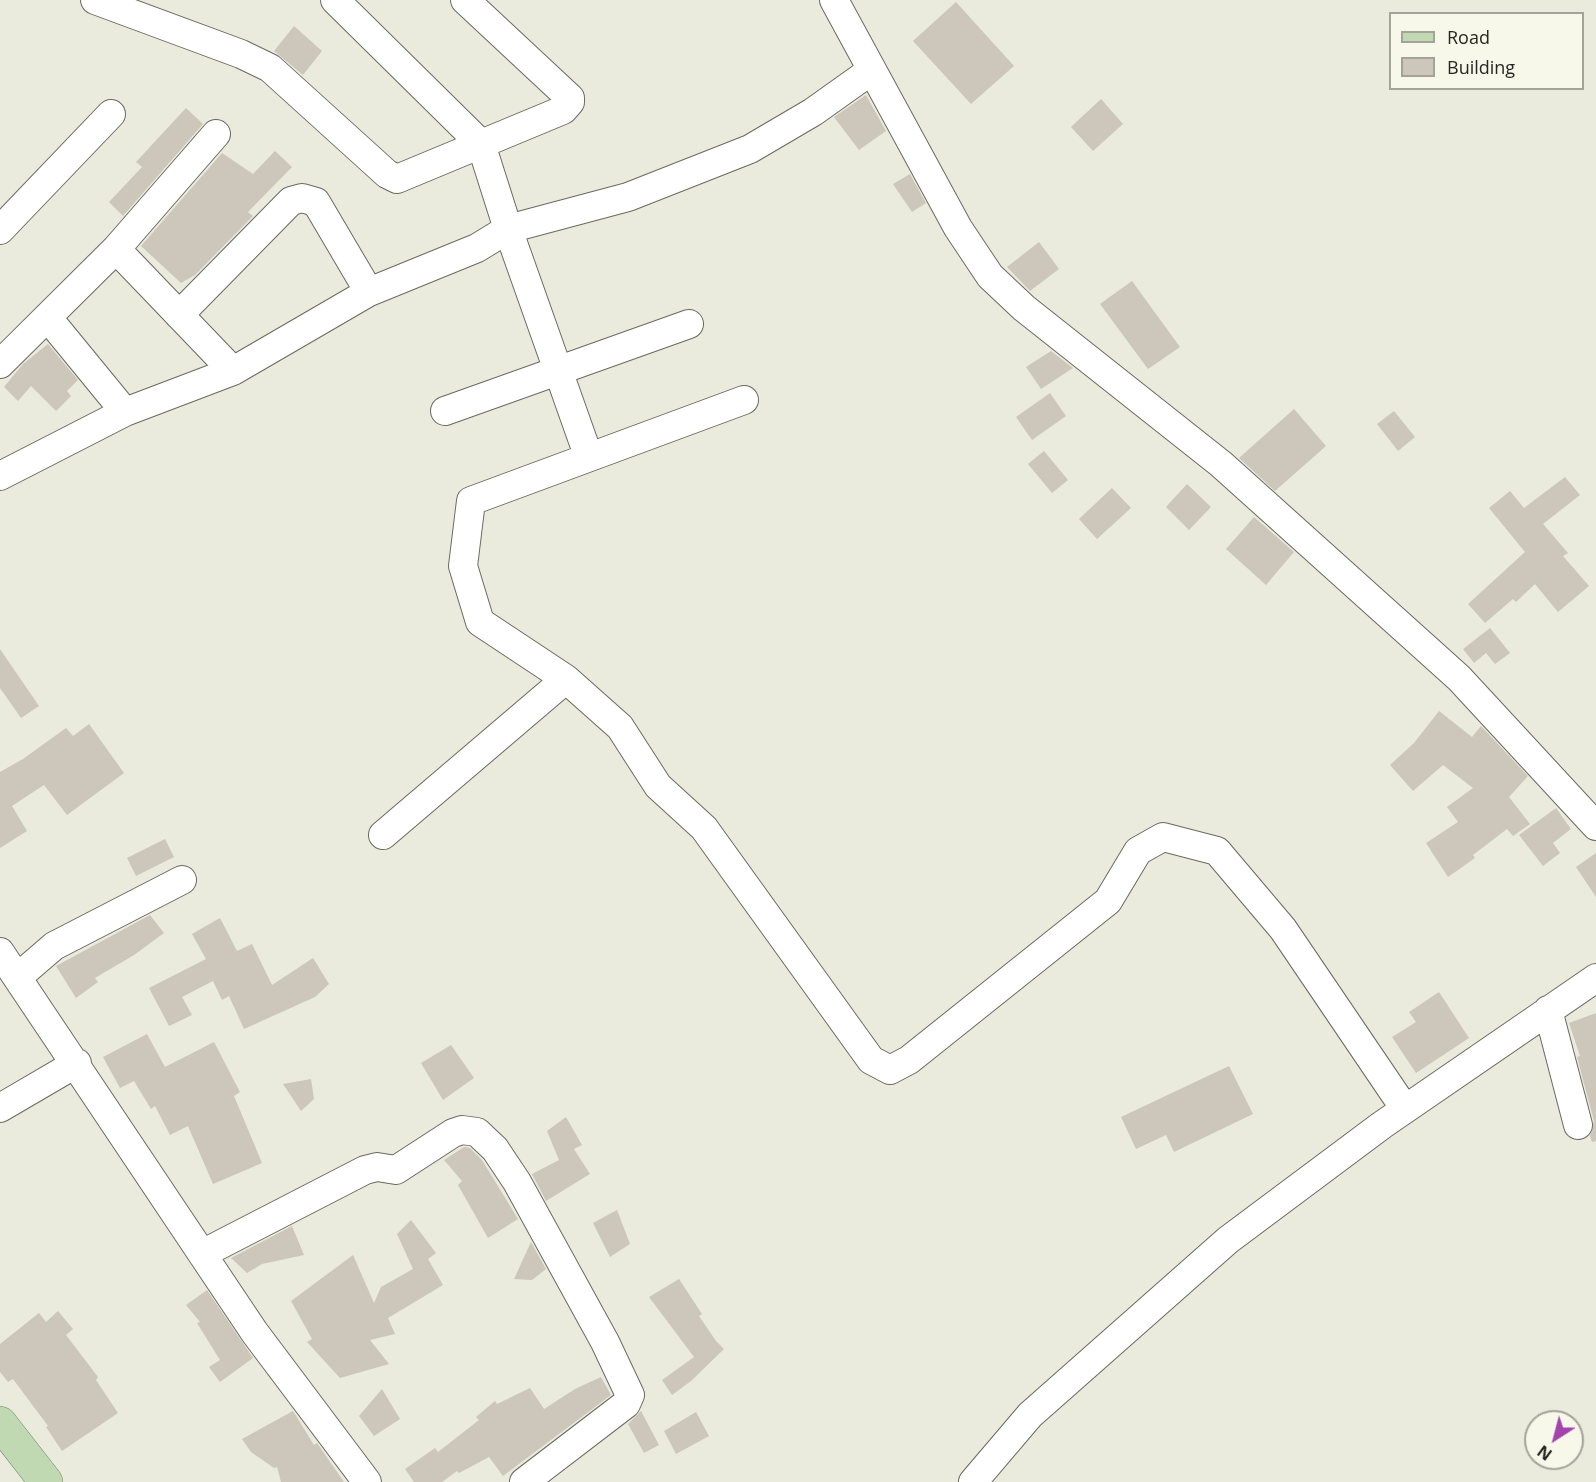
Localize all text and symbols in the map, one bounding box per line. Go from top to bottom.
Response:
legend [1389,12,1584,90]
text: Road [1447,25,1490,49]
text: Building [1447,55,1515,79]
north arrow [1524,1410,1584,1470]
text: N [1533,1440,1556,1466]

